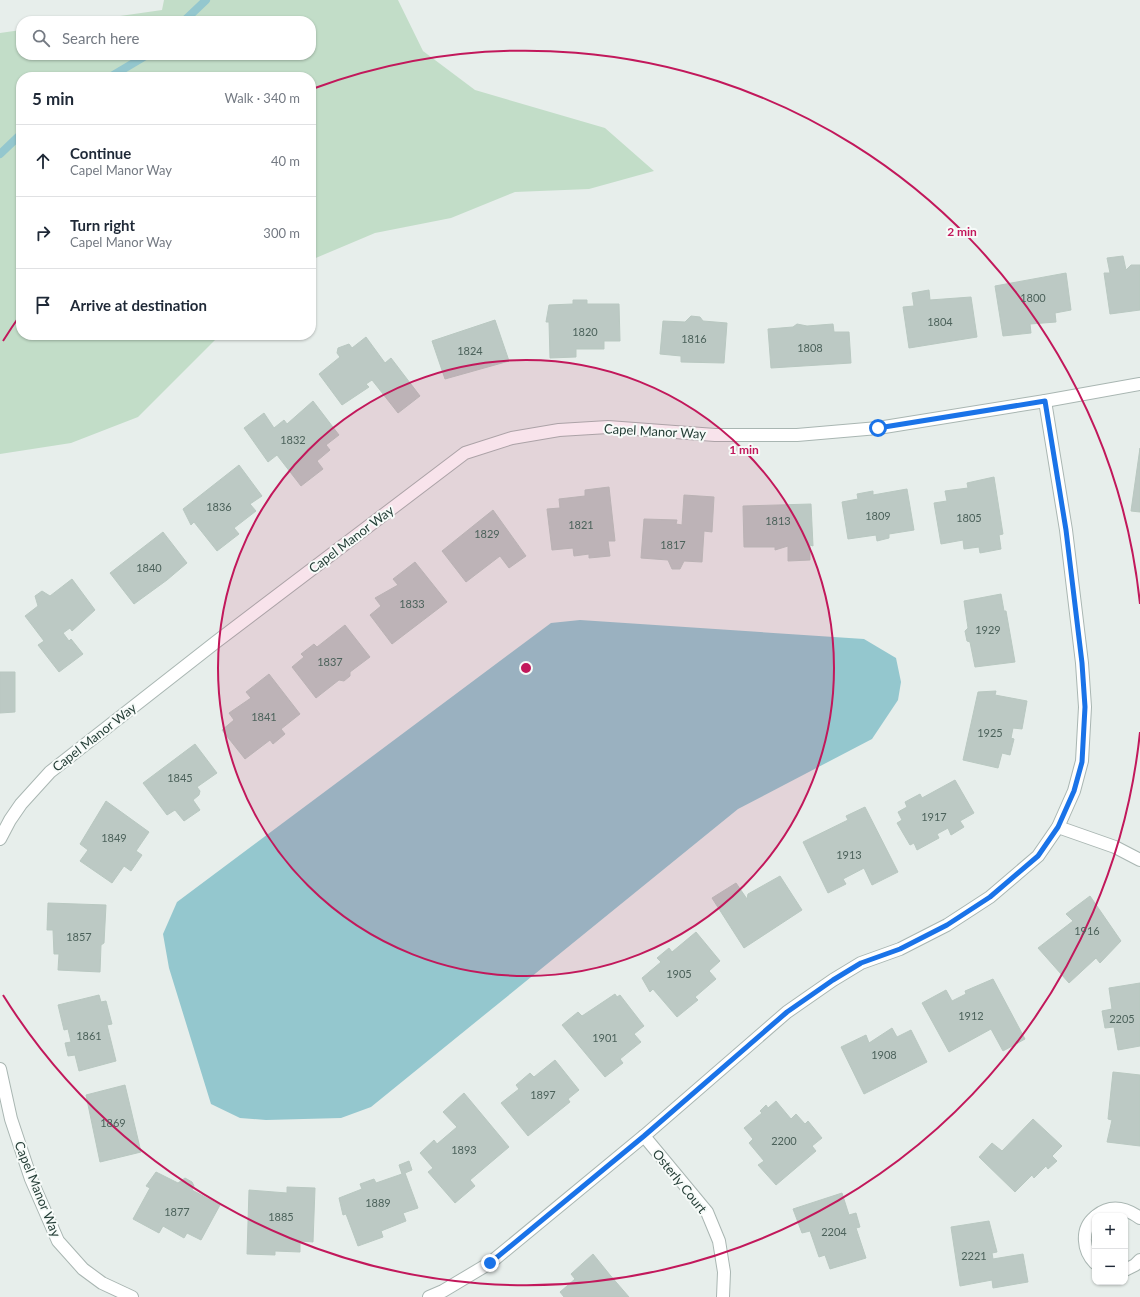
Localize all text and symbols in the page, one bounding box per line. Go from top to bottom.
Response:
search box [16,16,316,60]
icon: search [30,27,52,49]
text: Search here [62,29,139,47]
text: 5 min [32,88,74,109]
text: Walk · 340 m [224,90,300,106]
text: Continue [70,144,131,162]
icon: ahead [32,150,54,172]
text: 40 m [271,153,300,169]
text: Capel Manor Way [70,162,172,178]
text: Turn right [70,216,135,234]
icon: right [32,222,54,244]
text: 2 min [947,224,977,239]
text: 300 m [263,225,300,241]
text: Capel Manor Way [70,234,172,250]
house number: 1800 [1020,291,1046,304]
icon: arrive [32,294,54,316]
text: Arrive at destination [70,296,207,314]
house number: 1804 [927,315,953,328]
house number: 1820 [572,325,598,338]
house number: 1816 [681,332,707,345]
house number: 1808 [797,341,823,354]
house number: 1824 [457,344,483,357]
route start [869,419,887,437]
street label: Capel Manor Way [604,420,707,442]
house number: 1832 [280,433,306,446]
text: 1 min [729,442,759,457]
house number: 1836 [206,500,232,513]
street label: Capel Manor Way [305,502,397,576]
house number: 1809 [865,509,891,522]
house number: 1805 [956,511,982,524]
house number: 1813 [765,514,791,527]
house number: 1821 [568,518,594,531]
house number: 1829 [474,527,500,540]
house number: 1817 [660,538,686,551]
house number: 1840 [136,561,162,574]
house number: 1833 [399,597,425,610]
house number: 1929 [975,623,1001,636]
house number: 1837 [317,655,343,668]
centre of rings [519,661,533,675]
street label: Capel Manor Way [49,699,139,775]
house number: 1841 [251,710,277,723]
house number: 1925 [977,726,1003,739]
house number: 1845 [167,771,193,784]
house number: 1917 [921,810,947,823]
house number: 1849 [101,831,127,844]
house number: 1913 [836,848,862,861]
house number: 1916 [1074,924,1100,937]
house number: 1857 [66,930,92,943]
house number: 1905 [666,967,692,980]
house number: 1912 [958,1009,984,1022]
house number: 2205 [1109,1012,1135,1025]
house number: 1861 [76,1029,102,1042]
house number: 1901 [592,1031,618,1044]
house number: 1908 [871,1048,897,1061]
house number: 1897 [530,1088,556,1101]
house number: 1869 [100,1116,126,1129]
house number: 2200 [771,1134,797,1147]
street label: Capel Manor Way [11,1139,65,1240]
house number: 1893 [451,1143,477,1156]
street label: Osterly Court [649,1146,711,1216]
house number: 1889 [365,1196,391,1209]
house number: 1877 [164,1205,190,1218]
house number: 1885 [268,1210,294,1223]
map controls [1092,1213,1128,1285]
button: + [1092,1213,1128,1249]
house number: 2204 [821,1225,847,1238]
house number: 2221 [961,1249,987,1262]
button: − [1092,1249,1128,1285]
route end [481,1254,499,1272]

